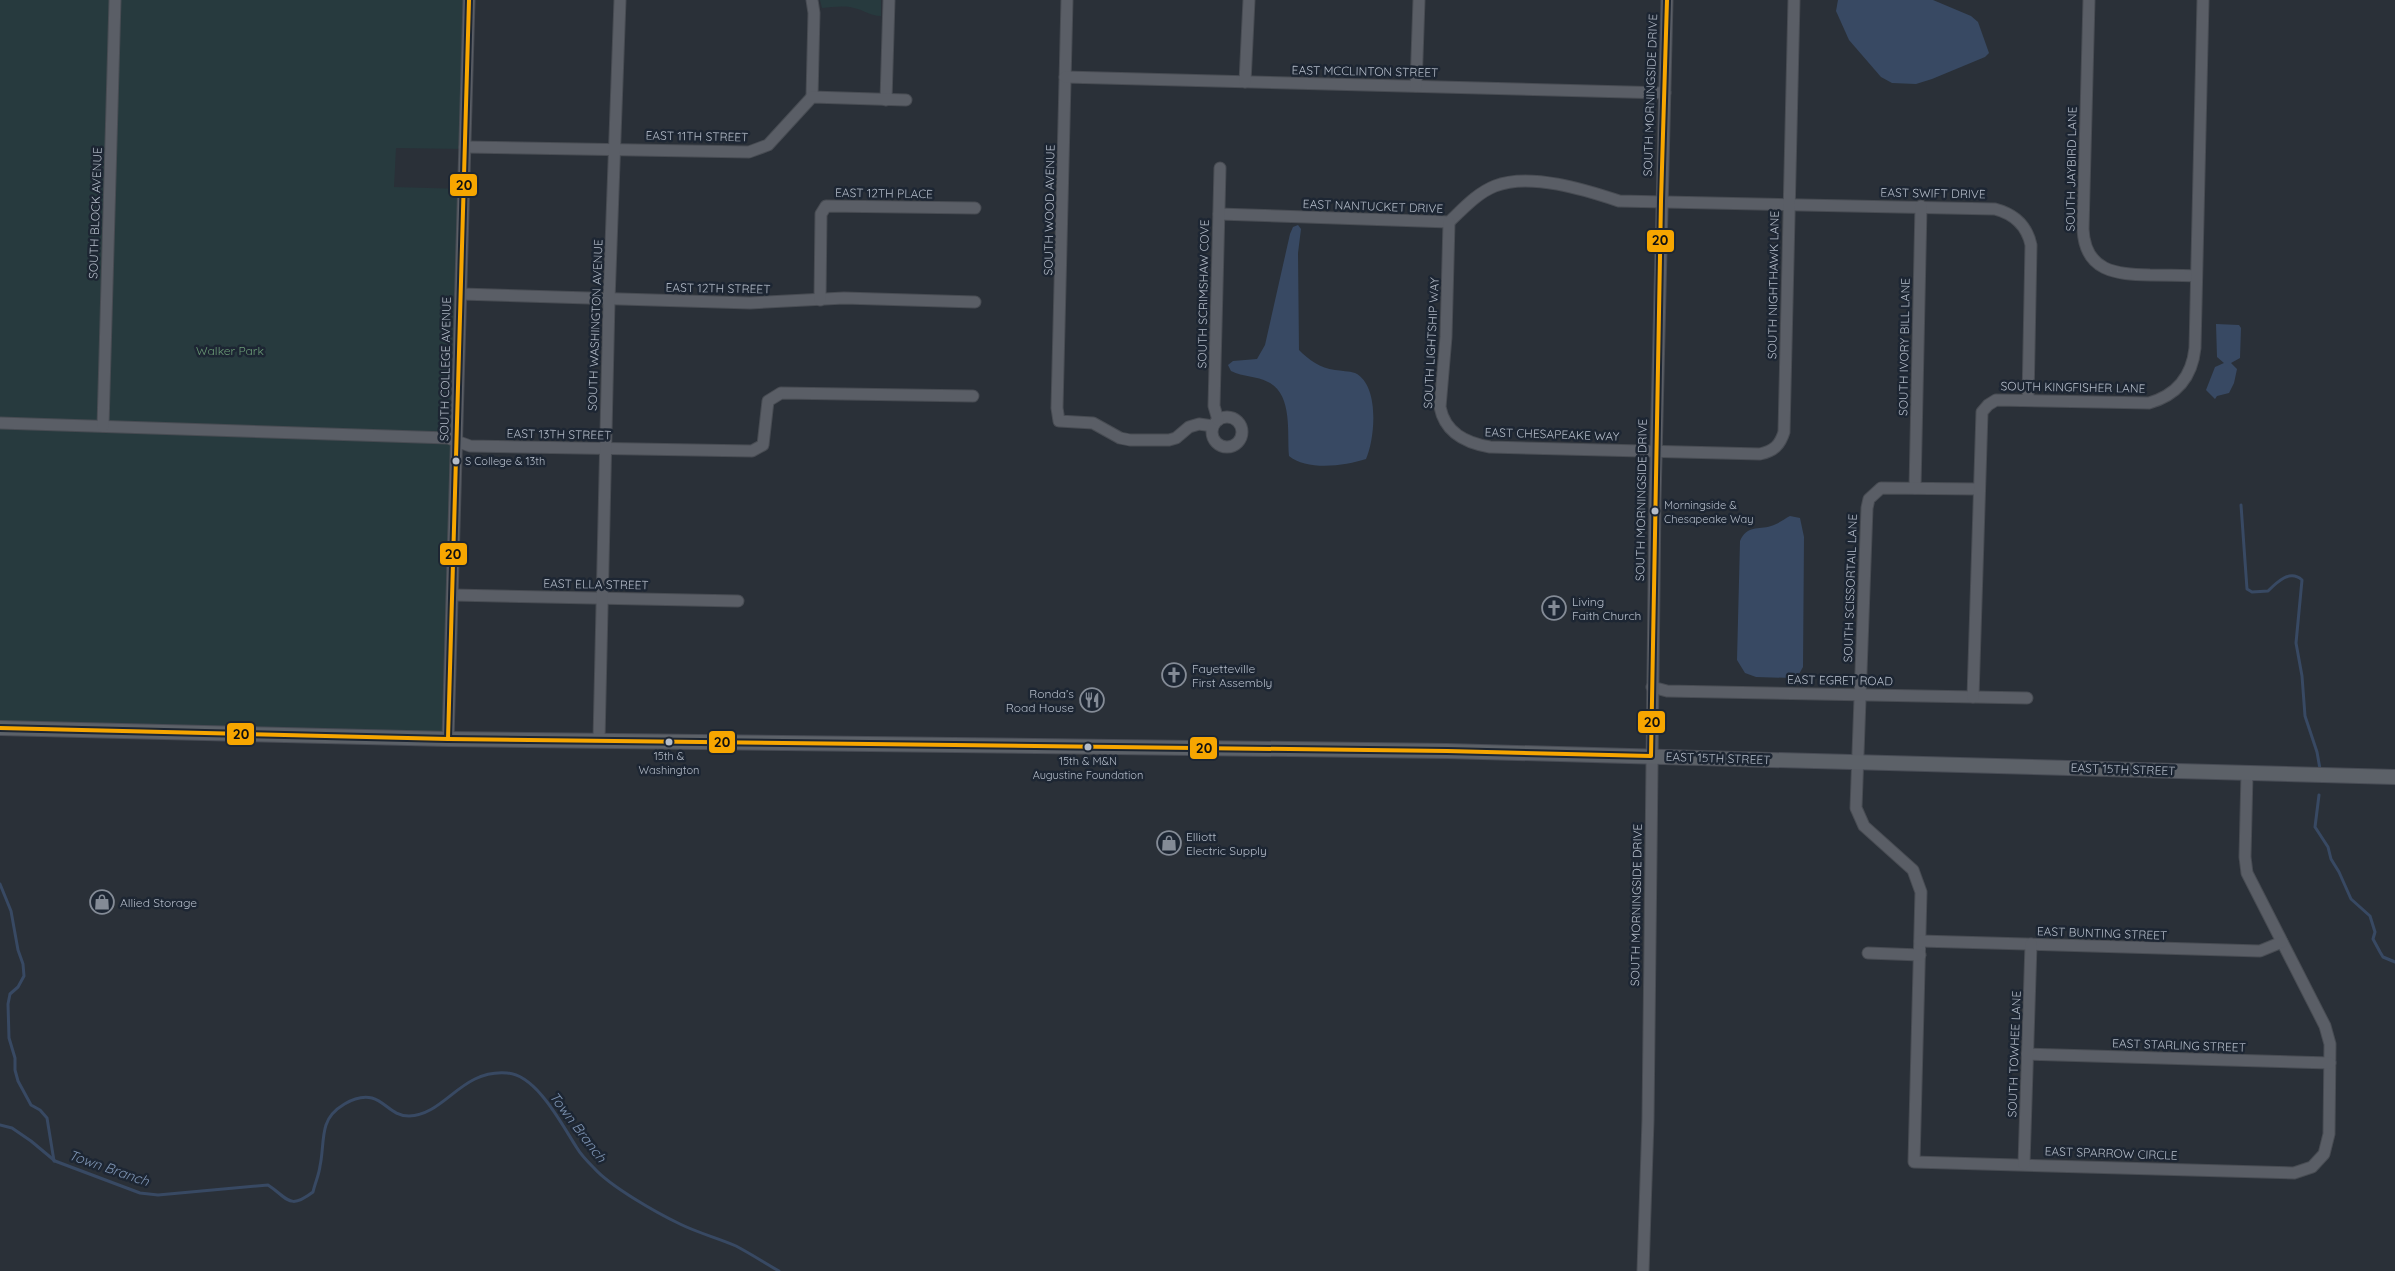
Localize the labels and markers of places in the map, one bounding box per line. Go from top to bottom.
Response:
place label: S College & 13th [465,454,545,468]
marker: S College & 13th [451,456,461,466]
place label: Morningside & Chesapeake Way [1664,498,1753,526]
marker: Morningside & Chesapeake Way [1650,506,1660,516]
place label: Living Faith Church [1572,594,1641,623]
church icon: Living Faith Church [1541,595,1567,621]
place label: Fayetteville First Assembly [1192,661,1272,690]
church icon: Fayetteville First Assembly [1161,662,1187,688]
place label: Ronda’s Road House [1006,686,1074,715]
restaurant icon: Ronda’s Road House [1079,687,1105,713]
marker: 15th & Washington [664,737,674,747]
marker: 15th & M&N Augustine Foundation [1083,742,1093,752]
place label: 15th & Washington [639,749,699,777]
place label: 15th & M&N Augustine Foundation [1033,754,1143,782]
place label: Elliott Electric Supply [1186,829,1267,858]
shop icon: Elliott Electric Supply [1156,830,1182,856]
shop icon: Allied Storage [89,889,115,915]
place label: Allied Storage [120,895,197,910]

